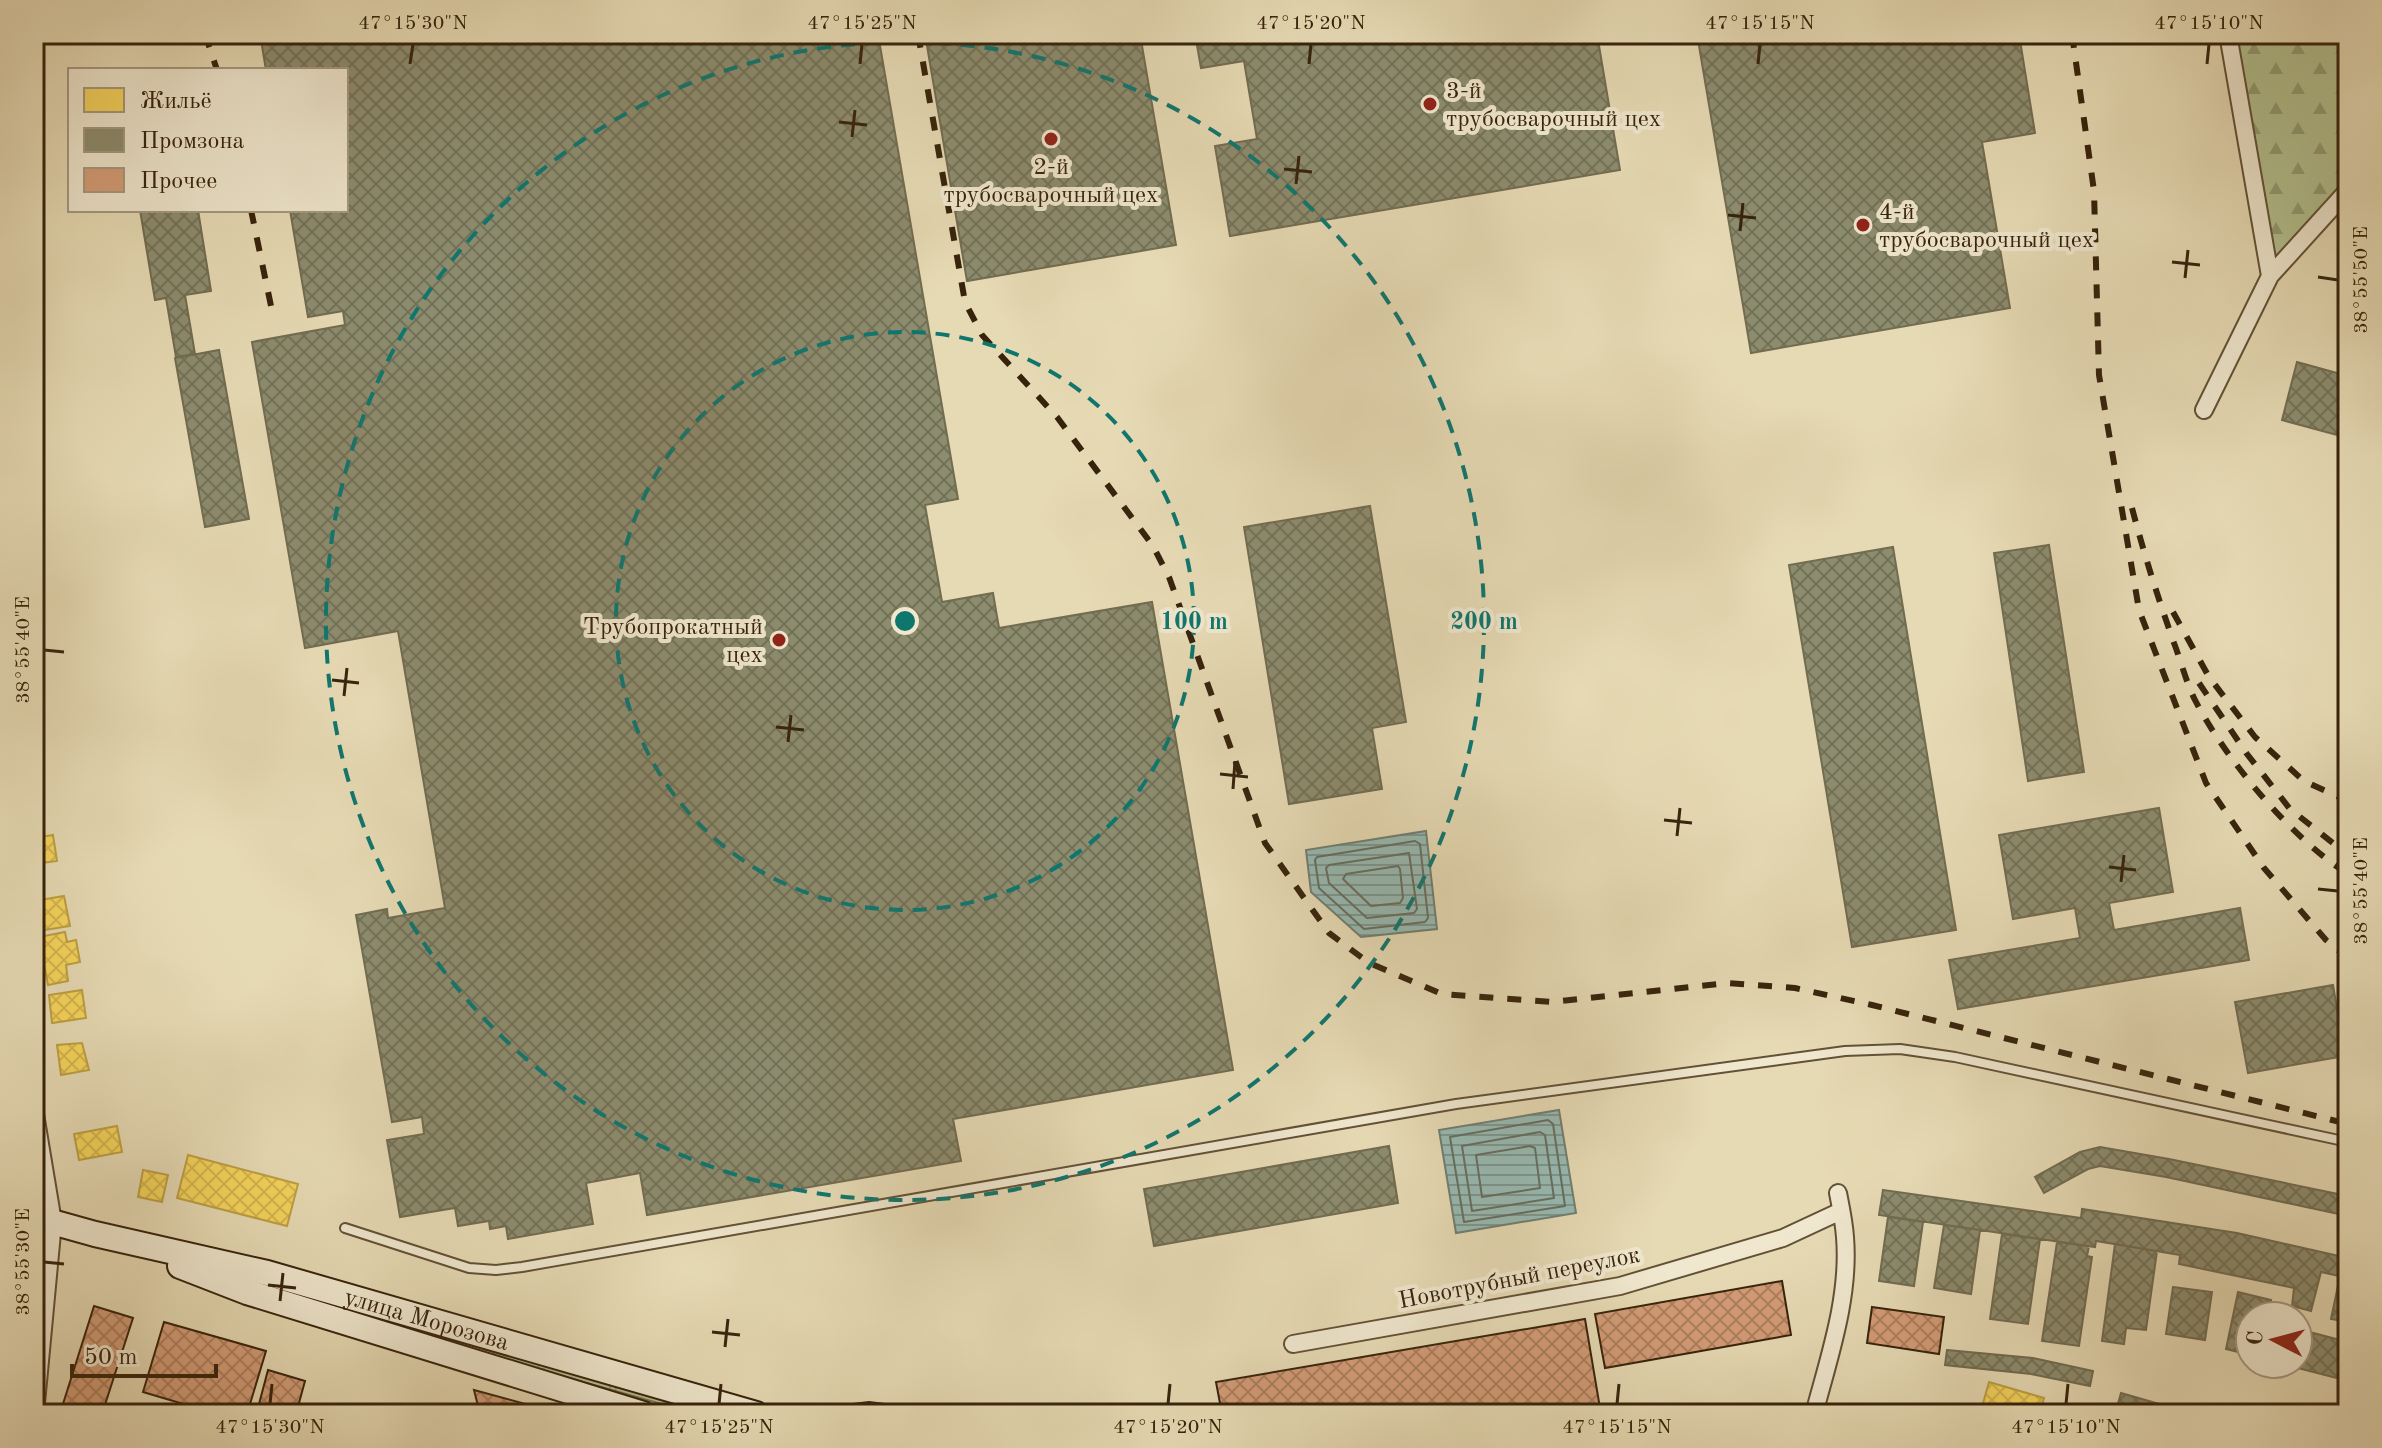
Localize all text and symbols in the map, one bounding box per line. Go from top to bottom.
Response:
text: 47°15'30"N [358,14,468,34]
text: 47°15'25"N [807,14,917,34]
text: 47°15'20"N [1256,14,1366,34]
text: 47°15'15"N [1705,14,1815,34]
text: 47°15'10"N [2154,14,2264,34]
legend [68,68,348,212]
place label: 3-й трубосварочный цех [1446,80,1661,132]
text: Жильё [140,90,211,114]
marker: 3-й трубосварочный цех [1421,95,1439,113]
text: Промзона [140,130,245,154]
marker: 2-й трубосварочный цех [1042,130,1060,148]
place label: 2-й трубосварочный цех [943,156,1159,208]
text: Прочее [140,170,217,194]
place label: 4-й трубосварочный цех [1879,201,2094,253]
marker: 4-й трубосварочный цех [1854,216,1872,234]
text: 38°55'50"E [2352,226,2372,334]
text: 38°55'40"E [14,596,34,704]
centre of rings [891,607,919,635]
text: 100 m [1160,611,1228,635]
text: 200 m [1450,611,1518,635]
place label: Трубопрокатный цех [583,616,763,668]
marker: Трубопрокатный цех [770,631,788,649]
text: 38°55'40"E [2352,837,2372,945]
text: 38°55'30"E [14,1208,34,1316]
street label: Новотрубный переулок [1396,1244,1642,1314]
street label: улица Морозова [341,1286,512,1356]
north arrow [2234,1300,2314,1380]
scale bar [72,1328,216,1378]
text: С [2244,1330,2268,1346]
text: 50 m [84,1346,138,1370]
text: 47°15'30"N [215,1418,325,1438]
text: 47°15'25"N [664,1418,774,1438]
text: 47°15'20"N [1113,1418,1223,1438]
text: 47°15'15"N [1562,1418,1672,1438]
text: 47°15'10"N [2011,1418,2121,1438]

